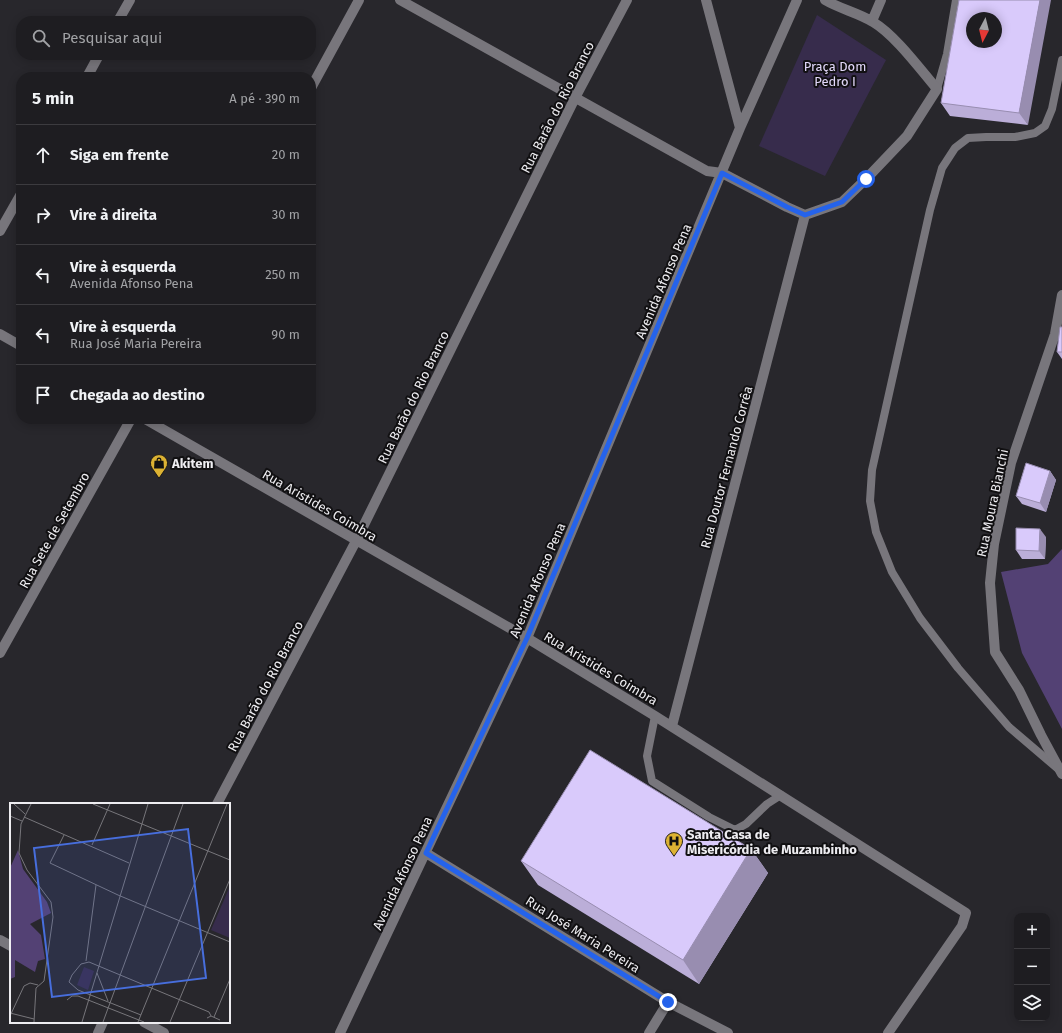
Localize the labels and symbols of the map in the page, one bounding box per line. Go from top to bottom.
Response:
north arrow [966,12,1002,48]
street label: Rua Barão do Rio Branco [518,39,597,176]
park label: Praça Dom Pedro I [804,59,866,89]
route start [857,170,875,188]
street label: Avenida Afonso Pena [632,221,694,341]
street label: Rua Barão do Rio Branco [375,328,452,466]
street label: Rua Doutor Fernando Corrêa [698,384,755,550]
street label: Rua Moura Bianchi [974,448,1011,558]
shop icon: Akitem [149,453,169,478]
place label: Akitem [171,456,213,471]
street label: Rua Aristides Coimbra [260,467,380,544]
street label: Rua Sete de Setembro [16,470,93,591]
street label: Avenida Afonso Pena [506,520,568,640]
street label: Rua Barão do Rio Branco [225,618,306,754]
street label: Rua Aristides Coimbra [541,629,660,708]
inset map [10,803,230,1023]
street label: Avenida Afonso Pena [370,814,435,932]
place label: Santa Casa de Misericórdia de Muzambinho [687,827,857,857]
hospital icon: Santa Casa de Misericórdia de Muzambinho [664,831,684,856]
street label: Rua José Maria Pereira [523,893,643,976]
route end [659,993,677,1011]

